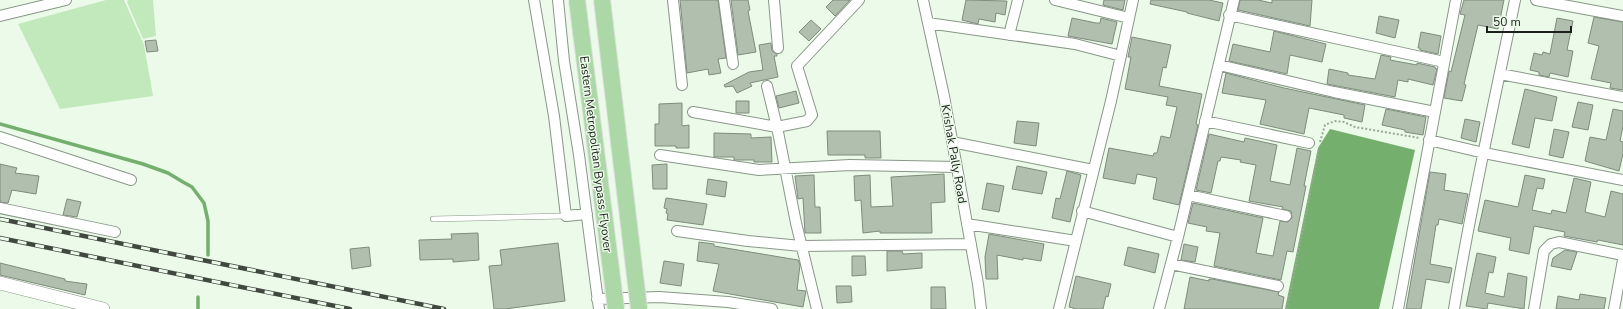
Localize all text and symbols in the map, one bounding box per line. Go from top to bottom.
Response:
scale bar [1487,8,1571,34]
text: 50 m [1493,14,1521,30]
street label: Eastern Metropolitan Bypass Flyover [576,55,616,254]
street label: Krishak Pally Road [937,103,971,205]

